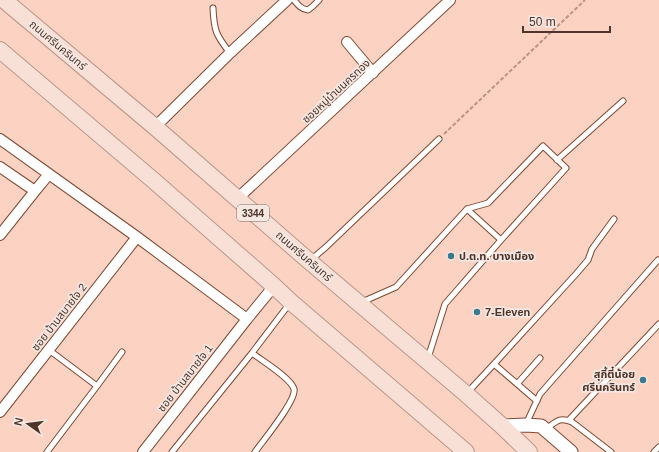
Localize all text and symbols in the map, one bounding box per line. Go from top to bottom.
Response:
scale bar [523,8,610,34]
text: 50 m [529,15,556,29]
street label: ถนนศรีนครินทร์ [27,18,89,72]
street label: ซอยหมู่บ้านนครทอง [300,57,373,126]
road number: 3344 [237,205,269,221]
street label: ถนนศรีนครินทร์ [274,228,335,284]
place label: ป.ต.ท. บางเมือง [459,250,534,262]
marker: ป.ต.ท. บางเมือง [446,251,456,261]
street label: ซอย บ้านสบายใจ 2 [29,281,89,353]
place label: 7-Eleven [485,306,531,318]
marker: 7-Eleven [472,307,482,317]
street label: ซอย บ้านสบายใจ 1 [155,342,215,414]
place label: สุกี้ตี๋น้อย ศรีนครินทร์ [582,366,635,393]
marker: สุกี้ตี๋น้อย ศรีนครินทร์ [638,375,648,385]
north arrow [8,404,48,444]
text: N [12,416,25,427]

